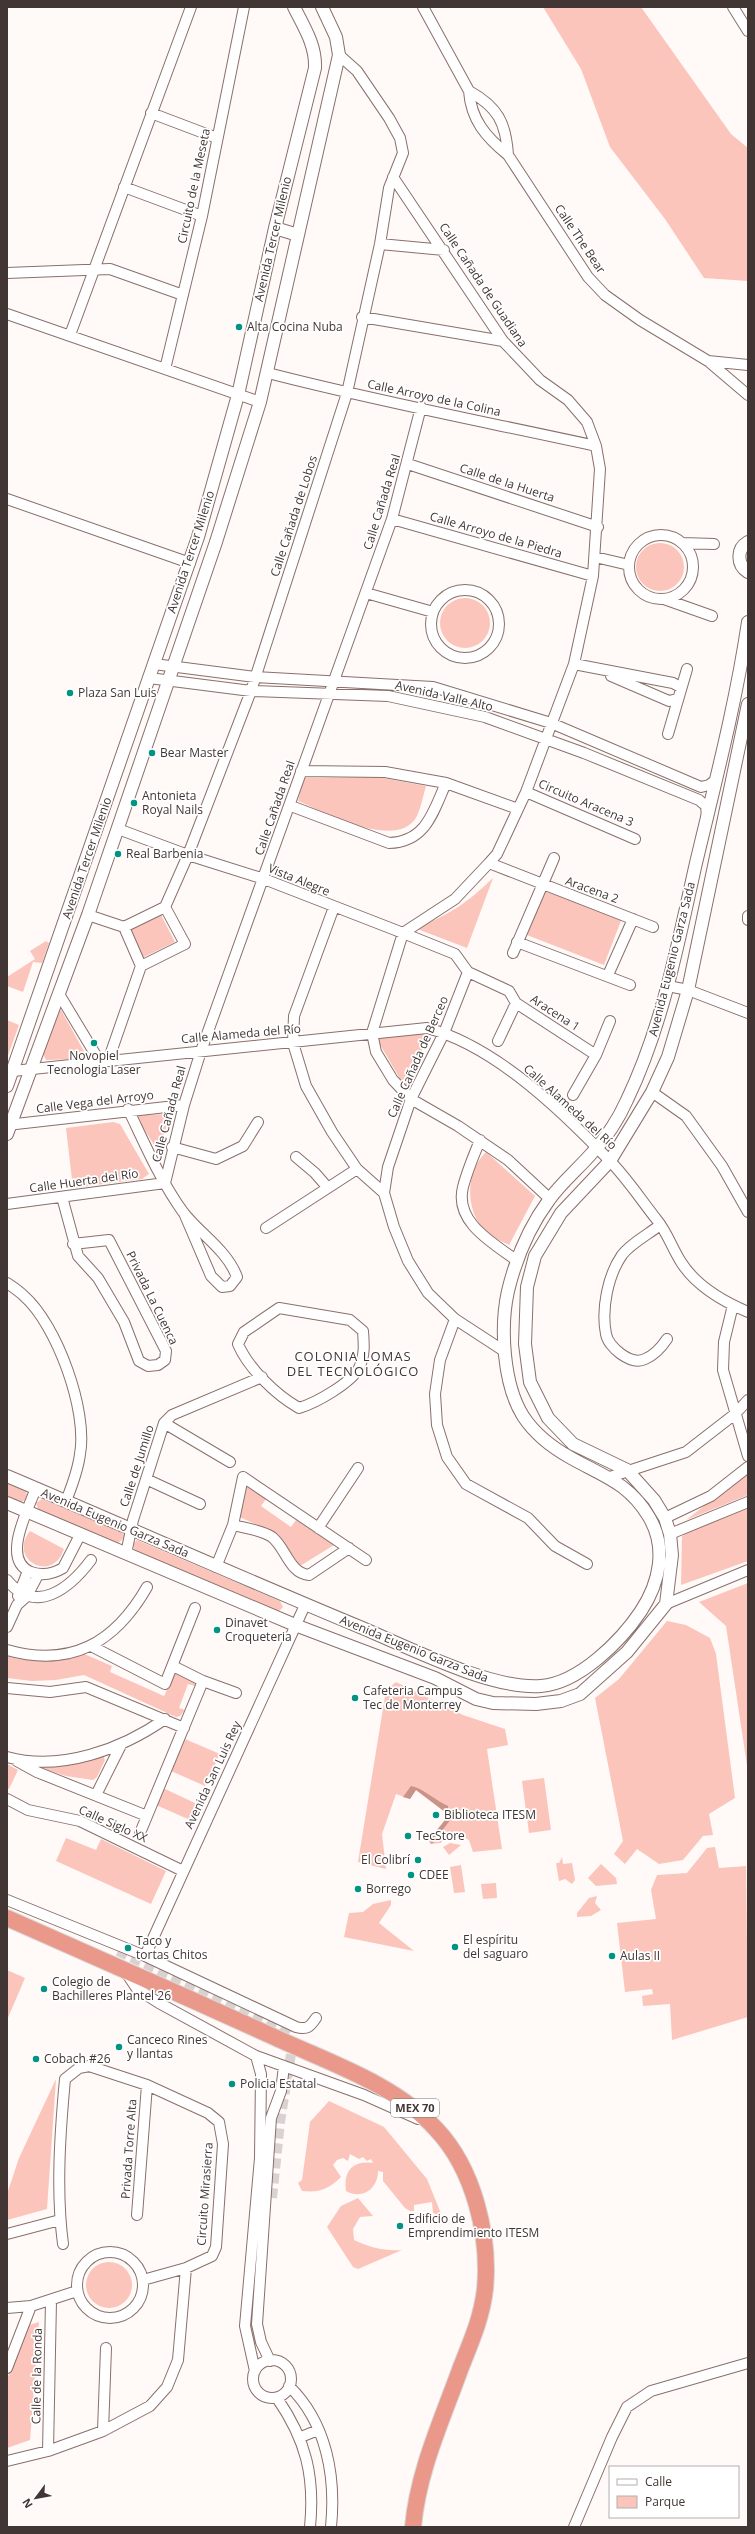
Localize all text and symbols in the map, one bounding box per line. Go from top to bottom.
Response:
street label: Circuito de la Meseta [173,127,214,245]
street label: Avenida Tercer Milenio [250,175,295,303]
street label: Calle The Bear [551,201,610,277]
street label: Calle Cañada de Guadiana [435,219,531,350]
place label: Alta Cocina Nuba [247,318,343,335]
marker: Alta Cocina Nuba [234,322,244,332]
street label: Calle Arroyo de la Colina [366,375,502,420]
street label: Calle Cañada Real [359,452,404,552]
street label: Calle Cañada de Lobos [266,453,321,579]
street label: Calle de la Huerta [457,459,557,506]
street label: Avenida Tercer Milenio [163,488,218,615]
street label: Calle Arroyo de la Piedra [428,507,564,562]
street label: Avenida Valle Alto [394,676,495,715]
place label: Plaza San Luis [78,684,157,701]
marker: Plaza San Luis [65,688,75,698]
place label: Bear Master [160,744,228,761]
marker: Bear Master [147,748,157,758]
street label: Calle Cañada Real [250,758,299,858]
street label: Circuito Aracena 3 [536,775,637,830]
place label: Antonieta Royal Nails [142,787,203,818]
street label: Avenida Tercer Milenio [58,795,115,921]
marker: Antonieta Royal Nails [129,798,139,808]
place label: Real Barbenia [126,845,203,862]
marker: Real Barbenia [113,849,123,859]
street label: Vista Alegre [266,859,333,900]
street label: Aracena 2 [563,872,621,907]
street label: Avenida Eugenio Garza Sada [644,880,699,1038]
street label: Aracena 1 [527,990,583,1035]
street label: Calle Cañada de Berceo [383,993,452,1120]
street label: Calle Alameda del Río [180,1020,302,1047]
marker: Novopiel Tecnologia Laser [89,1038,99,1048]
place label: Novopiel Tecnologia Laser [47,1047,141,1078]
street label: Calle Alameda del Río [520,1060,621,1153]
street label: Calle Cañada Real [147,1064,190,1164]
street label: Calle Vega del Arroyo [35,1086,155,1117]
street label: Calle Huerta del Río [28,1164,140,1197]
street label: Privada La Cuenca [122,1248,183,1348]
district label: COLONIA LOMAS DEL TECNOLÓGICO [287,1347,419,1380]
street label: Calle de Jumillo [115,1423,158,1509]
street label: Avenida Eugenio Garza Sada [39,1484,192,1561]
street label: Avenida Eugenio Garza Sada [337,1611,491,1686]
place label: Dinavet Croqueteria [225,1614,292,1645]
marker: Dinavet Croqueteria [212,1625,222,1635]
place label: Cafeteria Campus Tec de Monterrey [363,1682,463,1713]
marker: Cafeteria Campus Tec de Monterrey [350,1693,360,1703]
street label: Avenida San Luis Rey [180,1717,245,1831]
street label: Calle Siglo XX [76,1801,150,1846]
place label: Biblioteca ITESM [444,1806,536,1823]
marker: Biblioteca ITESM [431,1810,441,1820]
place label: TecStore [416,1827,465,1844]
marker: TecStore [403,1831,413,1841]
place label: El Colibrí [361,1851,411,1868]
marker: El Colibrí [413,1855,423,1865]
place label: CDEE [419,1866,449,1883]
marker: CDEE [406,1870,416,1880]
place label: Borrego [366,1880,411,1897]
marker: Borrego [353,1884,363,1894]
place label: El espíritu del saguaro [463,1931,528,1962]
place label: Taco y tortas Chitos [136,1932,208,1963]
marker: El espíritu del saguaro [450,1942,460,1952]
marker: Taco y tortas Chitos [123,1943,133,1953]
place label: Aulas II [620,1947,660,1964]
marker: Aulas II [607,1951,617,1961]
place label: Colegio de Bachilleres Plantel 26 [52,1973,171,2004]
marker: Colegio de Bachilleres Plantel 26 [39,1984,49,1994]
place label: Canceco Rines y llantas [127,2031,208,2062]
marker: Canceco Rines y llantas [114,2042,124,2052]
place label: Cobach #26 [44,2050,111,2067]
marker: Cobach #26 [31,2054,41,2064]
place label: Policia Estatal [240,2075,316,2092]
marker: Policia Estatal [227,2079,237,2089]
street label: Privada Torre Alta [117,2098,140,2199]
road number: MEX 70 [391,2099,439,2117]
street label: Circuito Mirasierra [192,2142,217,2246]
place label: Edificio de Emprendimiento ITESM [408,2210,539,2241]
marker: Edificio de Emprendimiento ITESM [395,2221,405,2231]
street label: Calle de la Ronda [27,2328,46,2424]
legend [609,2466,739,2518]
text: Calle [645,2473,672,2490]
north arrow [16,2478,56,2518]
text: Parque [645,2493,685,2510]
text: N [18,2496,36,2511]

